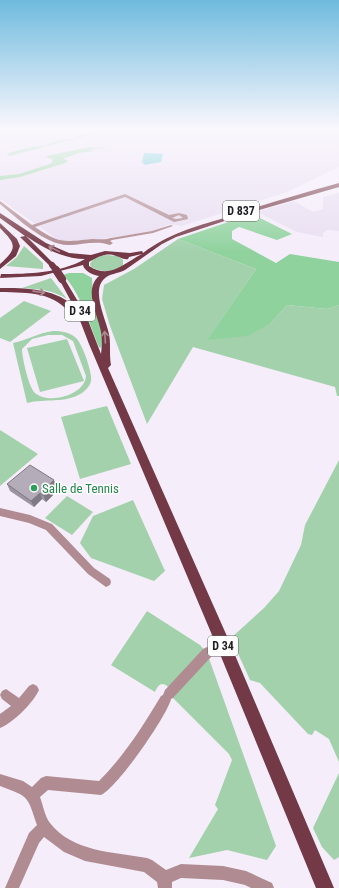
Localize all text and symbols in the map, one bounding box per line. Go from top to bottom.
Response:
road number: D 837 [223,201,259,221]
one-way arrow [49,245,61,252]
one-way arrow [32,288,45,296]
road number: D 34 [65,301,95,321]
one-way arrow [101,331,108,344]
place label: Salle de Tennis [42,481,119,496]
marker: Salle de Tennis [29,483,39,493]
road number: D 34 [208,636,238,656]

